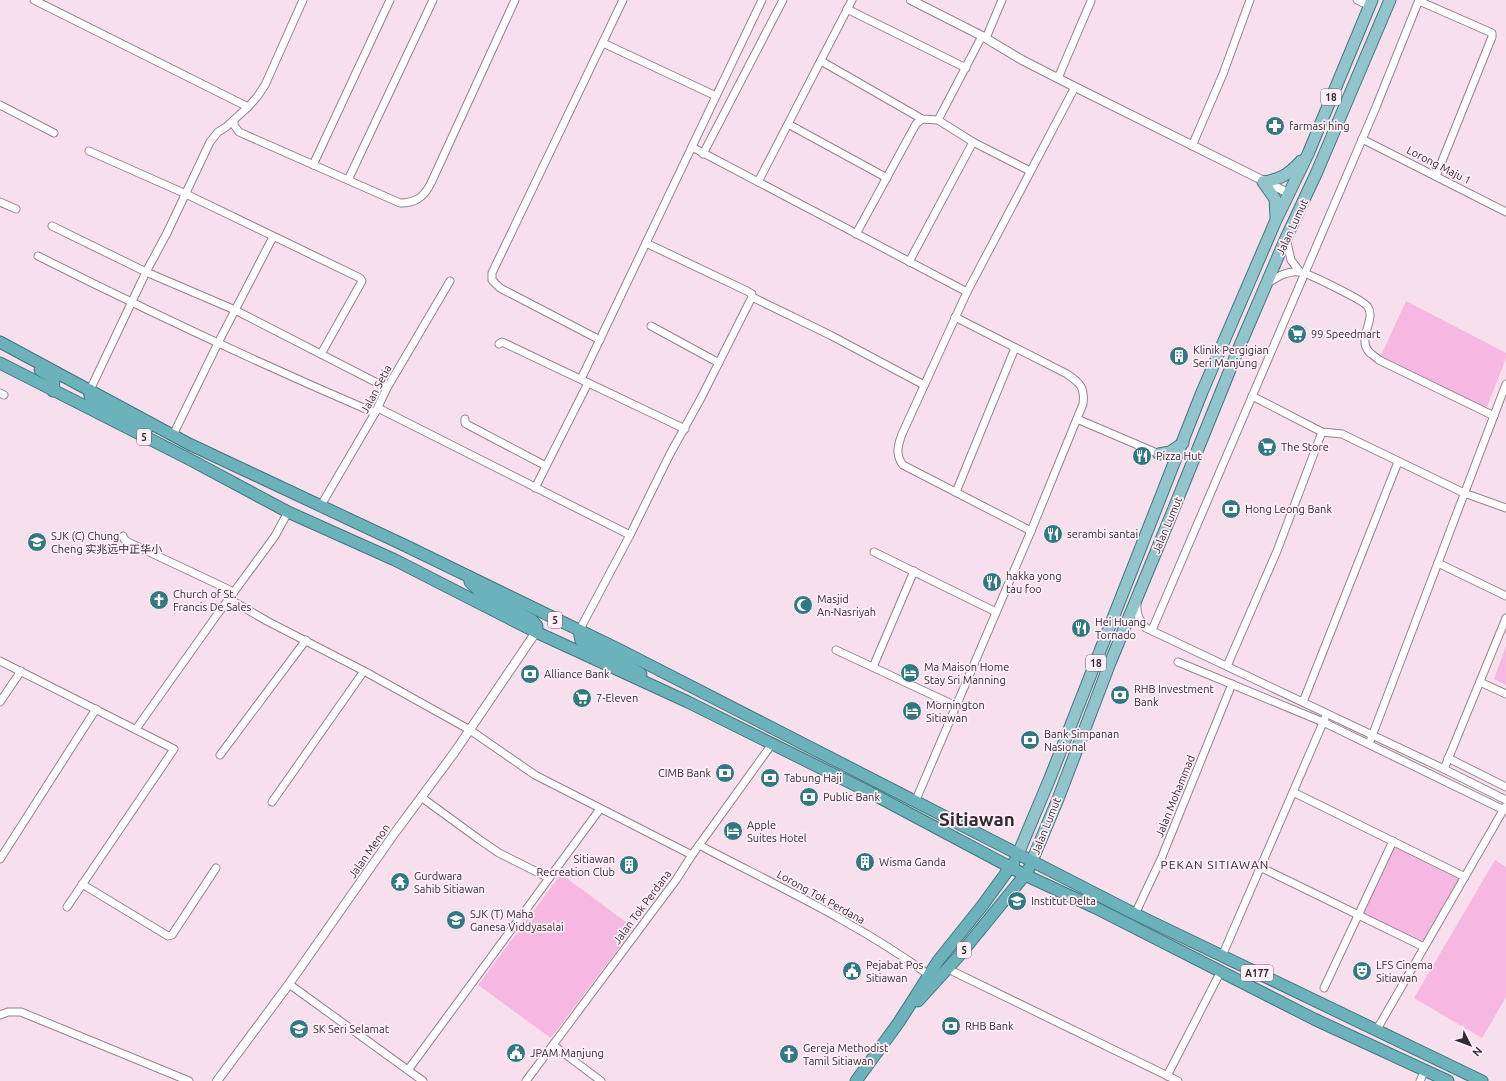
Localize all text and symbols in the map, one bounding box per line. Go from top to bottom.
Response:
road number: 18 [1321,89,1341,105]
pharmacy icon: farmasi hing [1264,115,1286,137]
place label: farmasi hing [1289,120,1350,132]
street label: Lorong Maju 1 [1405,144,1473,186]
street label: Jalan Lumut [1274,196,1310,257]
supermarket icon: 99 Speedmart [1286,323,1308,345]
place label: 99 Speedmart [1311,328,1381,340]
place label: Klinik Pergigian Seri Manjung [1193,344,1269,369]
building icon: Klinik Pergigian Seri Manjung [1168,345,1190,367]
street label: Jalan Setia [358,363,394,415]
road number: 5 [137,429,151,445]
supermarket icon: The Store [1256,436,1278,458]
place label: The Store [1281,441,1329,453]
restaurant icon: Pizza Hut [1131,445,1153,467]
place label: Pizza Hut [1156,450,1202,462]
street label: Jalan Lumut [1150,494,1185,555]
bank icon: Hong Leong Bank [1220,498,1242,520]
place label: Hong Leong Bank [1245,503,1332,515]
restaurant icon: serambi santai [1042,523,1064,545]
place label: serambi santai [1067,528,1138,540]
place label: SJK (C) Chung Cheng 实兆远中正华小 [51,530,162,555]
school or university icon: SJK (C) Chung Cheng 实兆远中正华小 [26,531,48,553]
place label: hakka yong tau foo [1006,570,1062,595]
restaurant icon: hakka yong tau foo [981,571,1003,593]
place label: Church of St. Francis De Sales [173,588,252,613]
church icon: Church of St. Francis De Sales [148,589,170,611]
place label: Masjid An-Nasriyah [817,593,876,618]
mosque icon: Masjid An-Nasriyah [792,594,814,616]
road number: 5 [548,612,562,628]
place label: Hei Huang Tornado [1095,616,1146,641]
restaurant icon: Hei Huang Tornado [1070,617,1092,639]
road number: 18 [1086,655,1106,671]
place label: Ma Maison Home Stay Sri Manning [924,661,1009,686]
hotel icon: Ma Maison Home Stay Sri Manning [899,662,921,684]
bank icon: Alliance Bank [519,663,541,685]
place label: Alliance Bank [544,668,610,680]
place label: RHB Investment Bank [1134,683,1214,708]
bank icon: RHB Investment Bank [1109,684,1131,706]
supermarket icon: 7-Eleven [571,687,593,709]
place label: 7-Eleven [596,692,638,704]
place label: Mornington Sitiawan [926,699,985,724]
hotel icon: Mornington Sitiawan [901,700,923,722]
place label: Bank Simpanan Nasional [1044,728,1119,753]
bank icon: Bank Simpanan Nasional [1019,729,1041,751]
street label: Jalan Mohammad [1153,753,1197,839]
bank icon: CIMB Bank [714,762,736,784]
place label: CIMB Bank [658,767,711,779]
bank icon: Tabung Haji [759,767,781,789]
place label: Tabung Haji [784,772,842,784]
bank icon: Public Bank [798,786,820,808]
place label: Public Bank [823,791,880,803]
street label: Jalan Lumut [1029,795,1063,856]
district label: Sitiawan [939,808,1015,830]
place label: Apple Suites Hotel [747,819,807,844]
hotel icon: Apple Suites Hotel [722,820,744,842]
street label: Jalan Menon [346,822,392,880]
building icon: Wisma Ganda [854,851,876,873]
place label: Sitiawan Recreation Club [537,853,615,878]
building icon: Sitiawan Recreation Club [618,854,640,876]
place label: Wisma Ganda [879,856,946,868]
district label: PEKAN SITIAWAN [1161,858,1269,871]
street label: Jalan Tok Perdana [610,868,674,946]
street label: Lorong Tok Perdana [775,868,867,926]
place label: Gurdwara Sahib Sitiawan [414,870,485,895]
temple icon: Gurdwara Sahib Sitiawan [389,871,411,893]
school or university icon: Institut Delta [1006,890,1028,912]
place label: Institut Delta [1031,895,1096,907]
place label: SJK (T) Maha Ganesa Viddyasalai [470,908,564,933]
school or university icon: SJK (T) Maha Ganesa Viddyasalai [445,909,467,931]
road number: 5 [957,942,971,958]
place label: Pejabat Pos Sitiawan [866,959,924,984]
place label: LFS Cinema Sitiawan [1376,959,1433,984]
public building icon: Pejabat Pos Sitiawan [841,960,863,982]
theatre icon: LFS Cinema Sitiawan [1351,960,1373,982]
road number: A177 [1241,965,1273,981]
bank icon: RHB Bank [940,1015,962,1037]
school or university icon: SK Seri Selamat [288,1018,310,1040]
place label: RHB Bank [965,1020,1014,1032]
place label: SK Seri Selamat [313,1023,390,1035]
north arrow [1450,1025,1490,1065]
public building icon: JPAM Manjung [505,1042,527,1064]
place label: Gereja Methodist Tamil Sitiawan [803,1042,889,1067]
church icon: Gereja Methodist Tamil Sitiawan [778,1043,800,1065]
text: N [1470,1045,1485,1059]
place label: JPAM Manjung [530,1047,604,1059]

